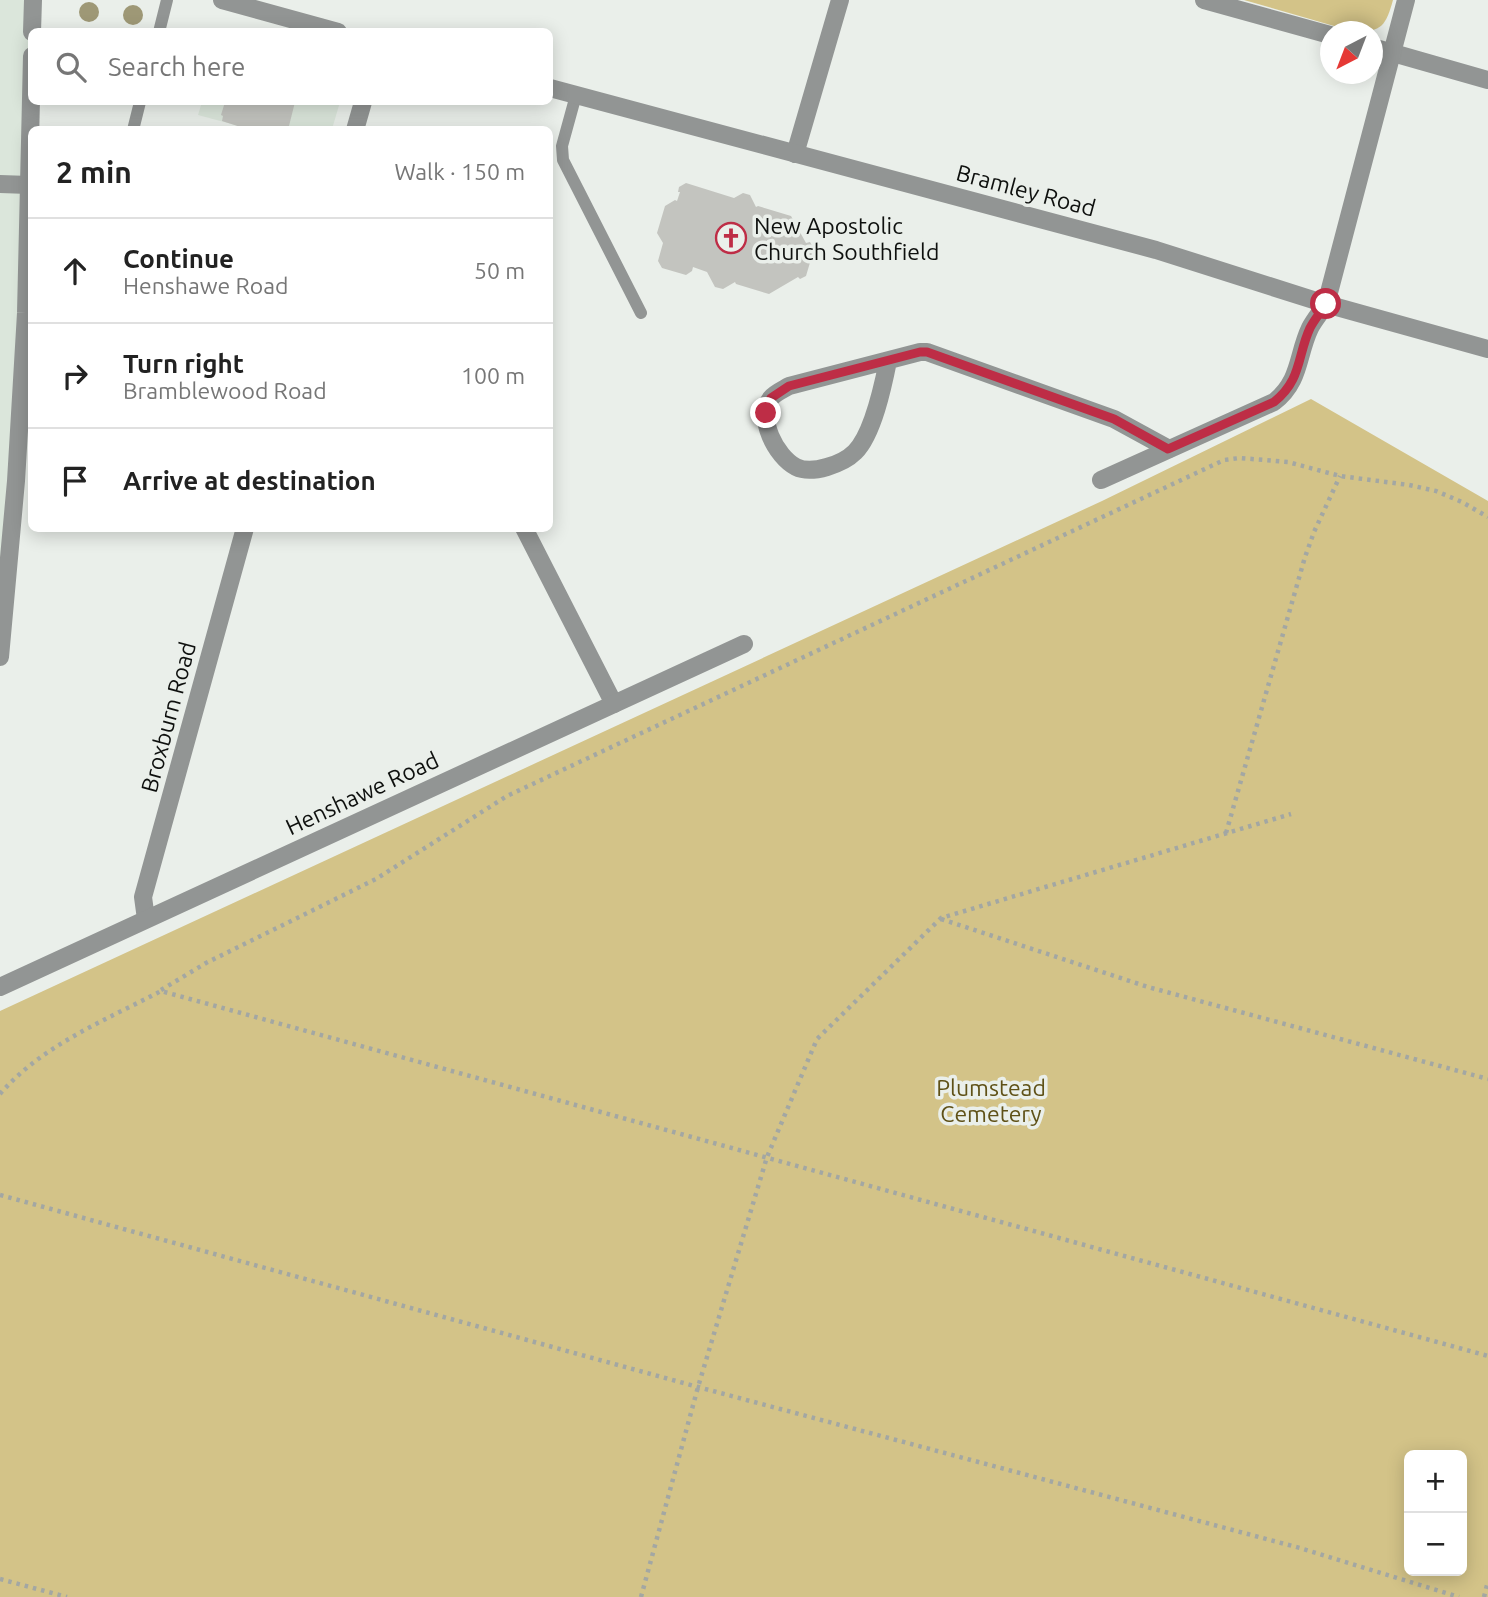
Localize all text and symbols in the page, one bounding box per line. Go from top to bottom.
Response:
north arrow [1320,21,1383,84]
search box [28,28,553,105]
icon: search [52,48,90,86]
text: Search here [108,52,245,81]
text: 2 min [56,155,132,189]
text: Walk · 150 m [394,159,525,184]
street label: Bramley Road [954,159,1098,221]
place label: New Apostolic Church Southfield [754,213,940,264]
church icon: New Apostolic Church Southfield [714,221,748,255]
text: Continue [123,244,234,273]
icon: ahead [56,252,94,290]
text: 50 m [474,258,525,283]
text: Henshawe Road [123,273,289,298]
route start [1310,288,1341,319]
text: Turn right [123,349,244,378]
icon: right [56,357,94,395]
text: 100 m [461,363,525,388]
text: Bramblewood Road [123,378,327,403]
route end [750,397,781,428]
icon: arrive [56,462,94,500]
text: Arrive at destination [123,466,376,495]
street label: Broxburn Road [136,639,200,795]
street label: Henshawe Road [282,747,442,839]
park label: Plumstead Cemetery [936,1075,1046,1126]
map controls [1404,1450,1467,1576]
button: + [1404,1450,1467,1513]
button: − [1404,1513,1467,1576]

